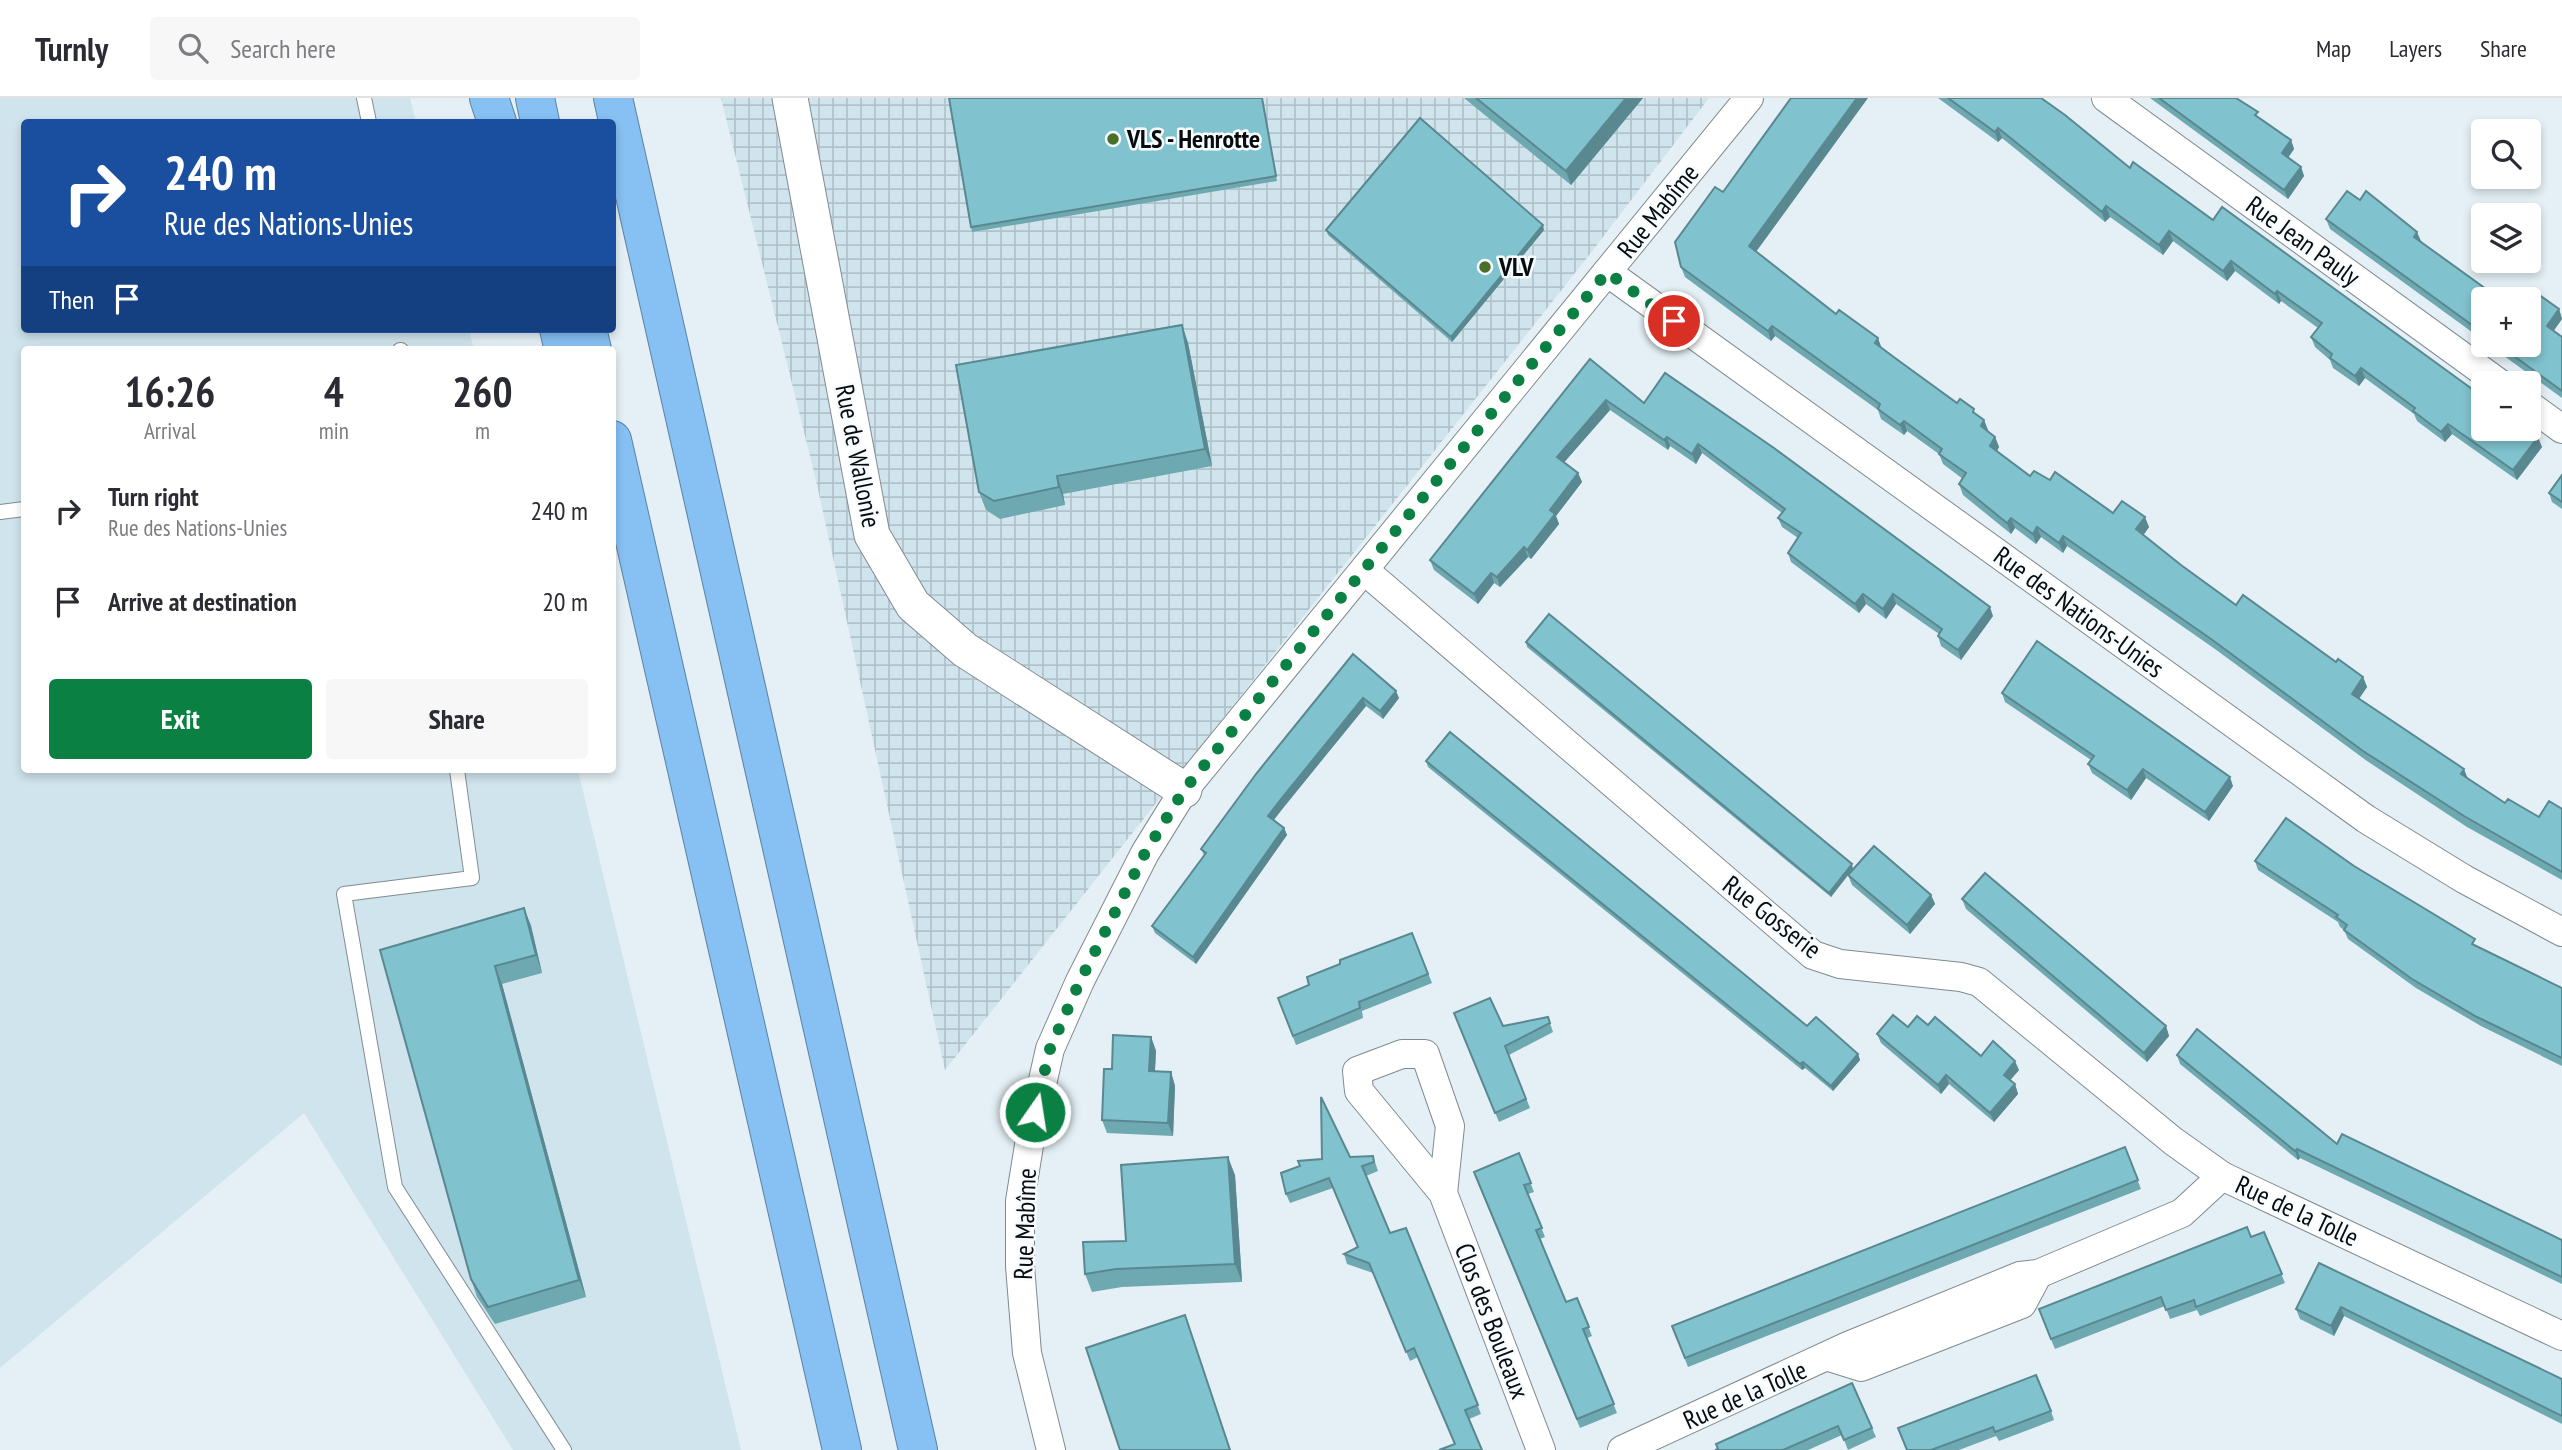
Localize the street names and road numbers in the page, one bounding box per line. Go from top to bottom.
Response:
street label: Rue Mabîme [1610,157,1706,264]
street label: Rue Jean Pauly [2240,188,2367,293]
street label: Rue de Wallonie [828,381,889,530]
street label: Rue des Nations-Unies [1988,539,2171,684]
street label: Rue Gosserie [1717,868,1828,965]
street label: Rue Mabîme [1006,1168,1043,1280]
street label: Rue de la Tolle [2230,1168,2364,1253]
street label: Clos des Bouleaux [1448,1238,1537,1403]
street label: Rue de la Tolle [1678,1353,1812,1436]

